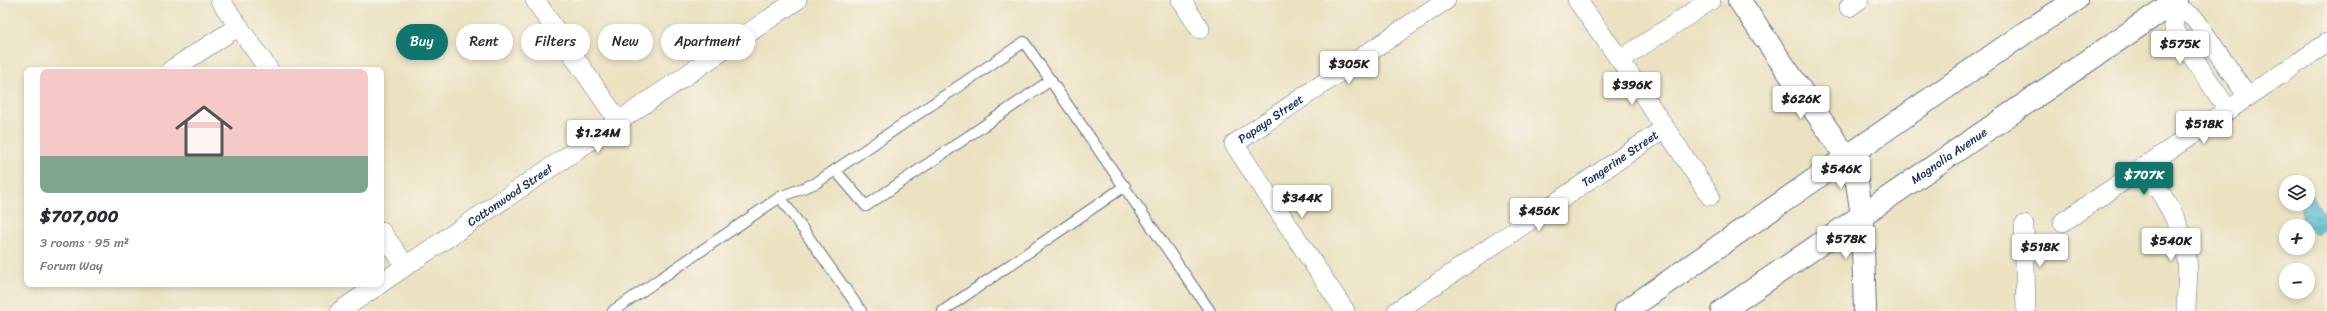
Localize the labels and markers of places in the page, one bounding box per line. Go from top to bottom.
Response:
pin: $575K [2152,31,2208,65]
pin: $305K [1321,51,1377,85]
pin: $396K [1604,72,1660,106]
pin: $626K [1773,86,1829,120]
pin: $518K [2176,111,2232,145]
pin: $1.24M [565,120,631,154]
pin: $546K [1813,156,1869,190]
pin: $707K [2116,162,2172,196]
pin: $344K [1274,185,1330,219]
pin: $456K [1511,198,1567,232]
pin: $578K [1818,226,1874,260]
pin: $540K [2143,228,2199,262]
pin: $518K [2012,234,2068,268]

